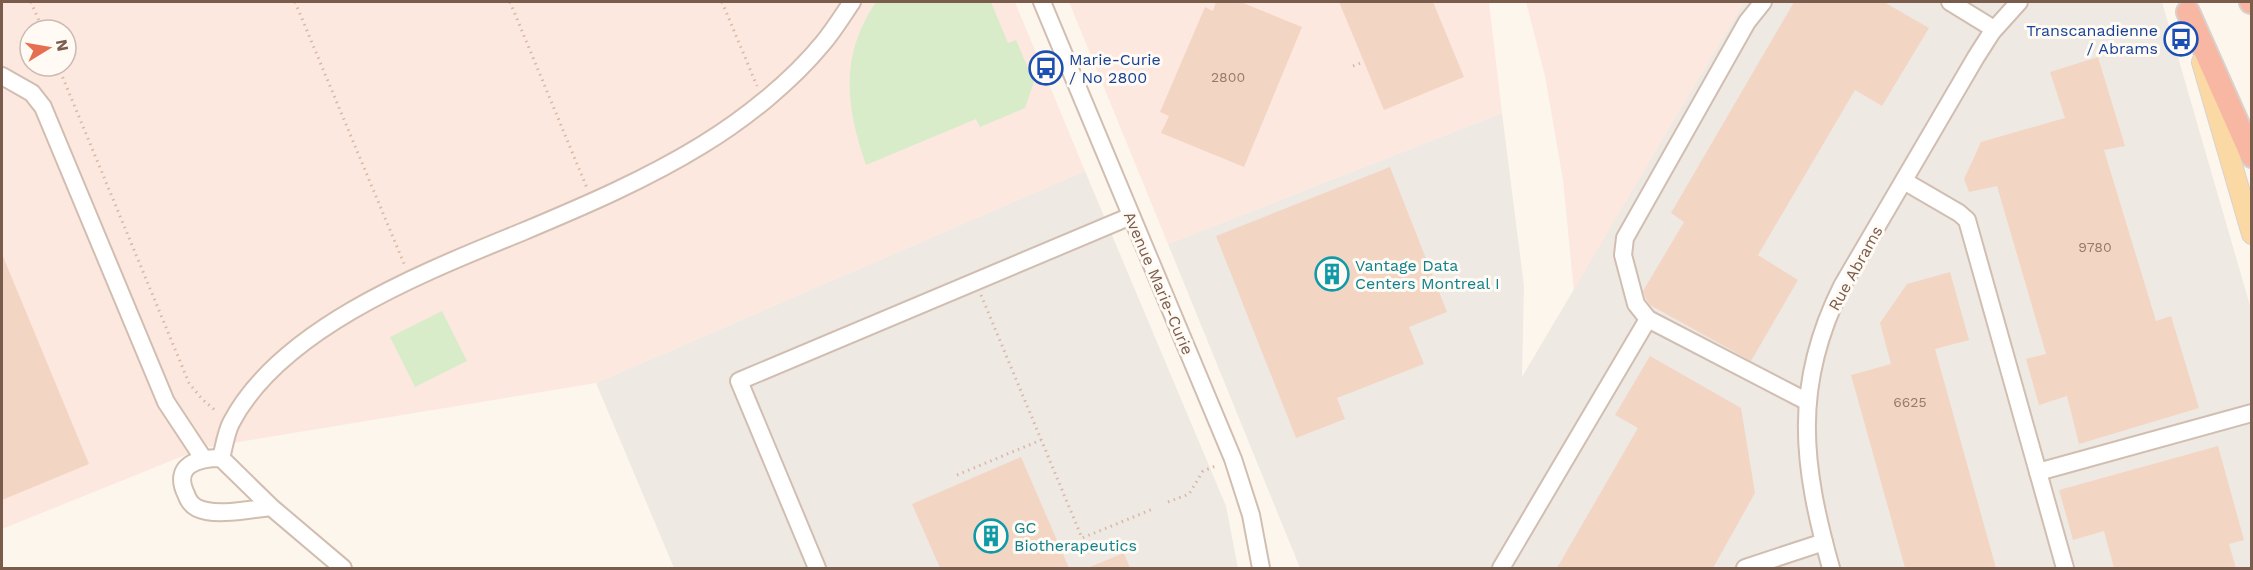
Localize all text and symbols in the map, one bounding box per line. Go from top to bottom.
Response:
north arrow [18,18,78,78]
place label: Transcanadienne / Abrams [2026,21,2158,58]
bus stop icon: Transcanadienne / Abrams [2163,21,2199,57]
text: N [52,38,73,53]
bus stop icon: Marie-Curie / No 2800 [1028,50,1064,86]
place label: Marie-Curie / No 2800 [1069,50,1161,87]
house number: 2800 [1211,69,1245,85]
street label: Avenue Marie-Curie [1120,209,1197,358]
street label: Rue Abrams [1824,223,1887,314]
house number: 9780 [2078,239,2112,255]
building icon: Vantage Data Centers Montreal I [1314,256,1350,292]
place label: Vantage Data Centers Montreal I [1355,256,1500,293]
house number: 6625 [1893,394,1927,410]
building icon: GC Biotherapeutics [973,518,1009,554]
place label: GC Biotherapeutics [1014,518,1137,555]

